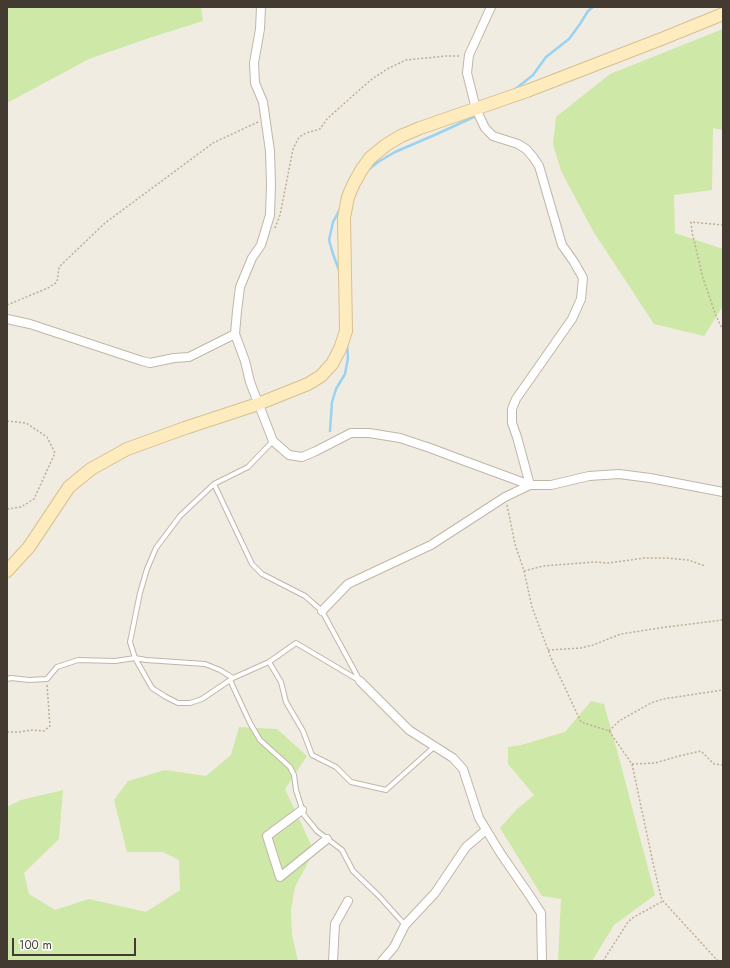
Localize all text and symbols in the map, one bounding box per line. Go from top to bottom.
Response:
scale bar [14,930,138,956]
text: 100 m [19,936,52,954]

